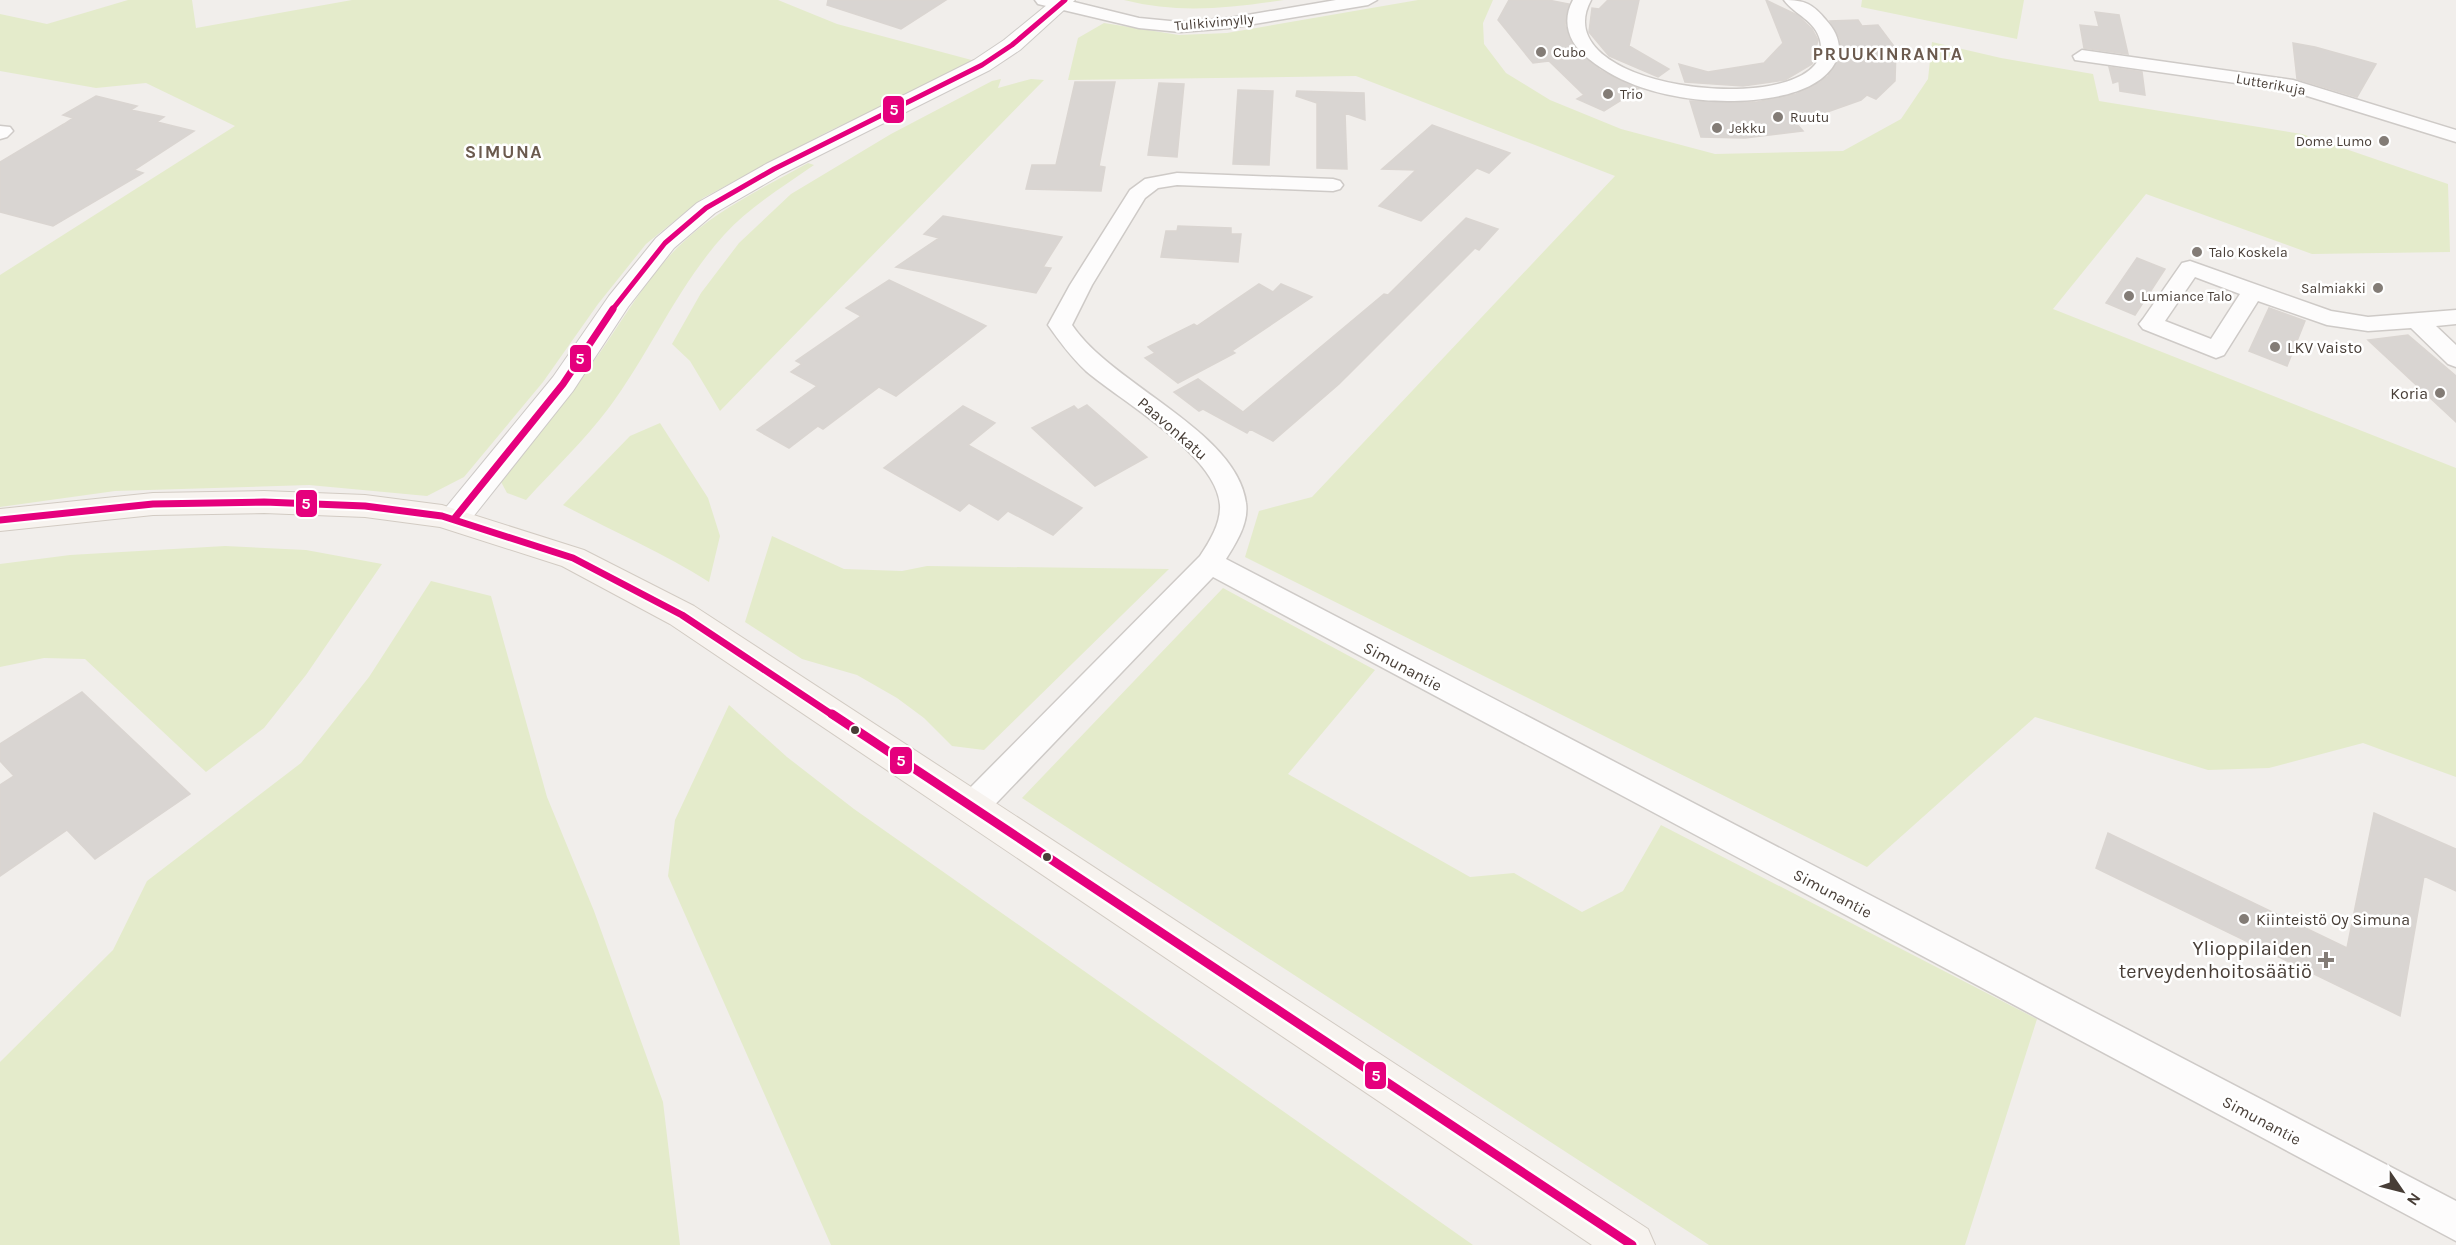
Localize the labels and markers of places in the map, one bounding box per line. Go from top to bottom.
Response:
place label: Cubo [1553,44,1586,61]
marker: Cubo [1534,45,1548,59]
place label: Trio [1620,86,1643,103]
marker: Trio [1601,87,1615,101]
place label: Ruutu [1790,109,1829,126]
marker: Ruutu [1771,110,1785,124]
place label: Jekku [1729,120,1766,137]
marker: Jekku [1710,121,1724,135]
place label: Dome Lumo [2296,133,2372,150]
marker: Dome Lumo [2377,134,2391,148]
place label: Talo Koskela [2209,244,2288,261]
marker: Talo Koskela [2190,245,2204,259]
place label: Salmiakki [2301,280,2366,297]
marker: Salmiakki [2371,281,2385,295]
place label: Lumiance Talo [2141,288,2232,305]
marker: Lumiance Talo [2122,289,2136,303]
place label: LKV Vaisto [2287,338,2362,357]
marker: LKV Vaisto [2268,340,2282,354]
place label: Koria [2390,384,2428,403]
marker: Koria [2433,386,2447,400]
unlabelled marker [849,724,861,736]
unlabelled marker [1041,851,1053,863]
place label: Kiinteistö Oy Simuna [2256,910,2410,929]
marker: Kiinteistö Oy Simuna [2237,912,2251,926]
place label: Ylioppilaiden terveydenhoitosäätiö [2119,937,2312,983]
marker: Ylioppilaiden terveydenhoitosäätiö [2317,951,2335,969]

